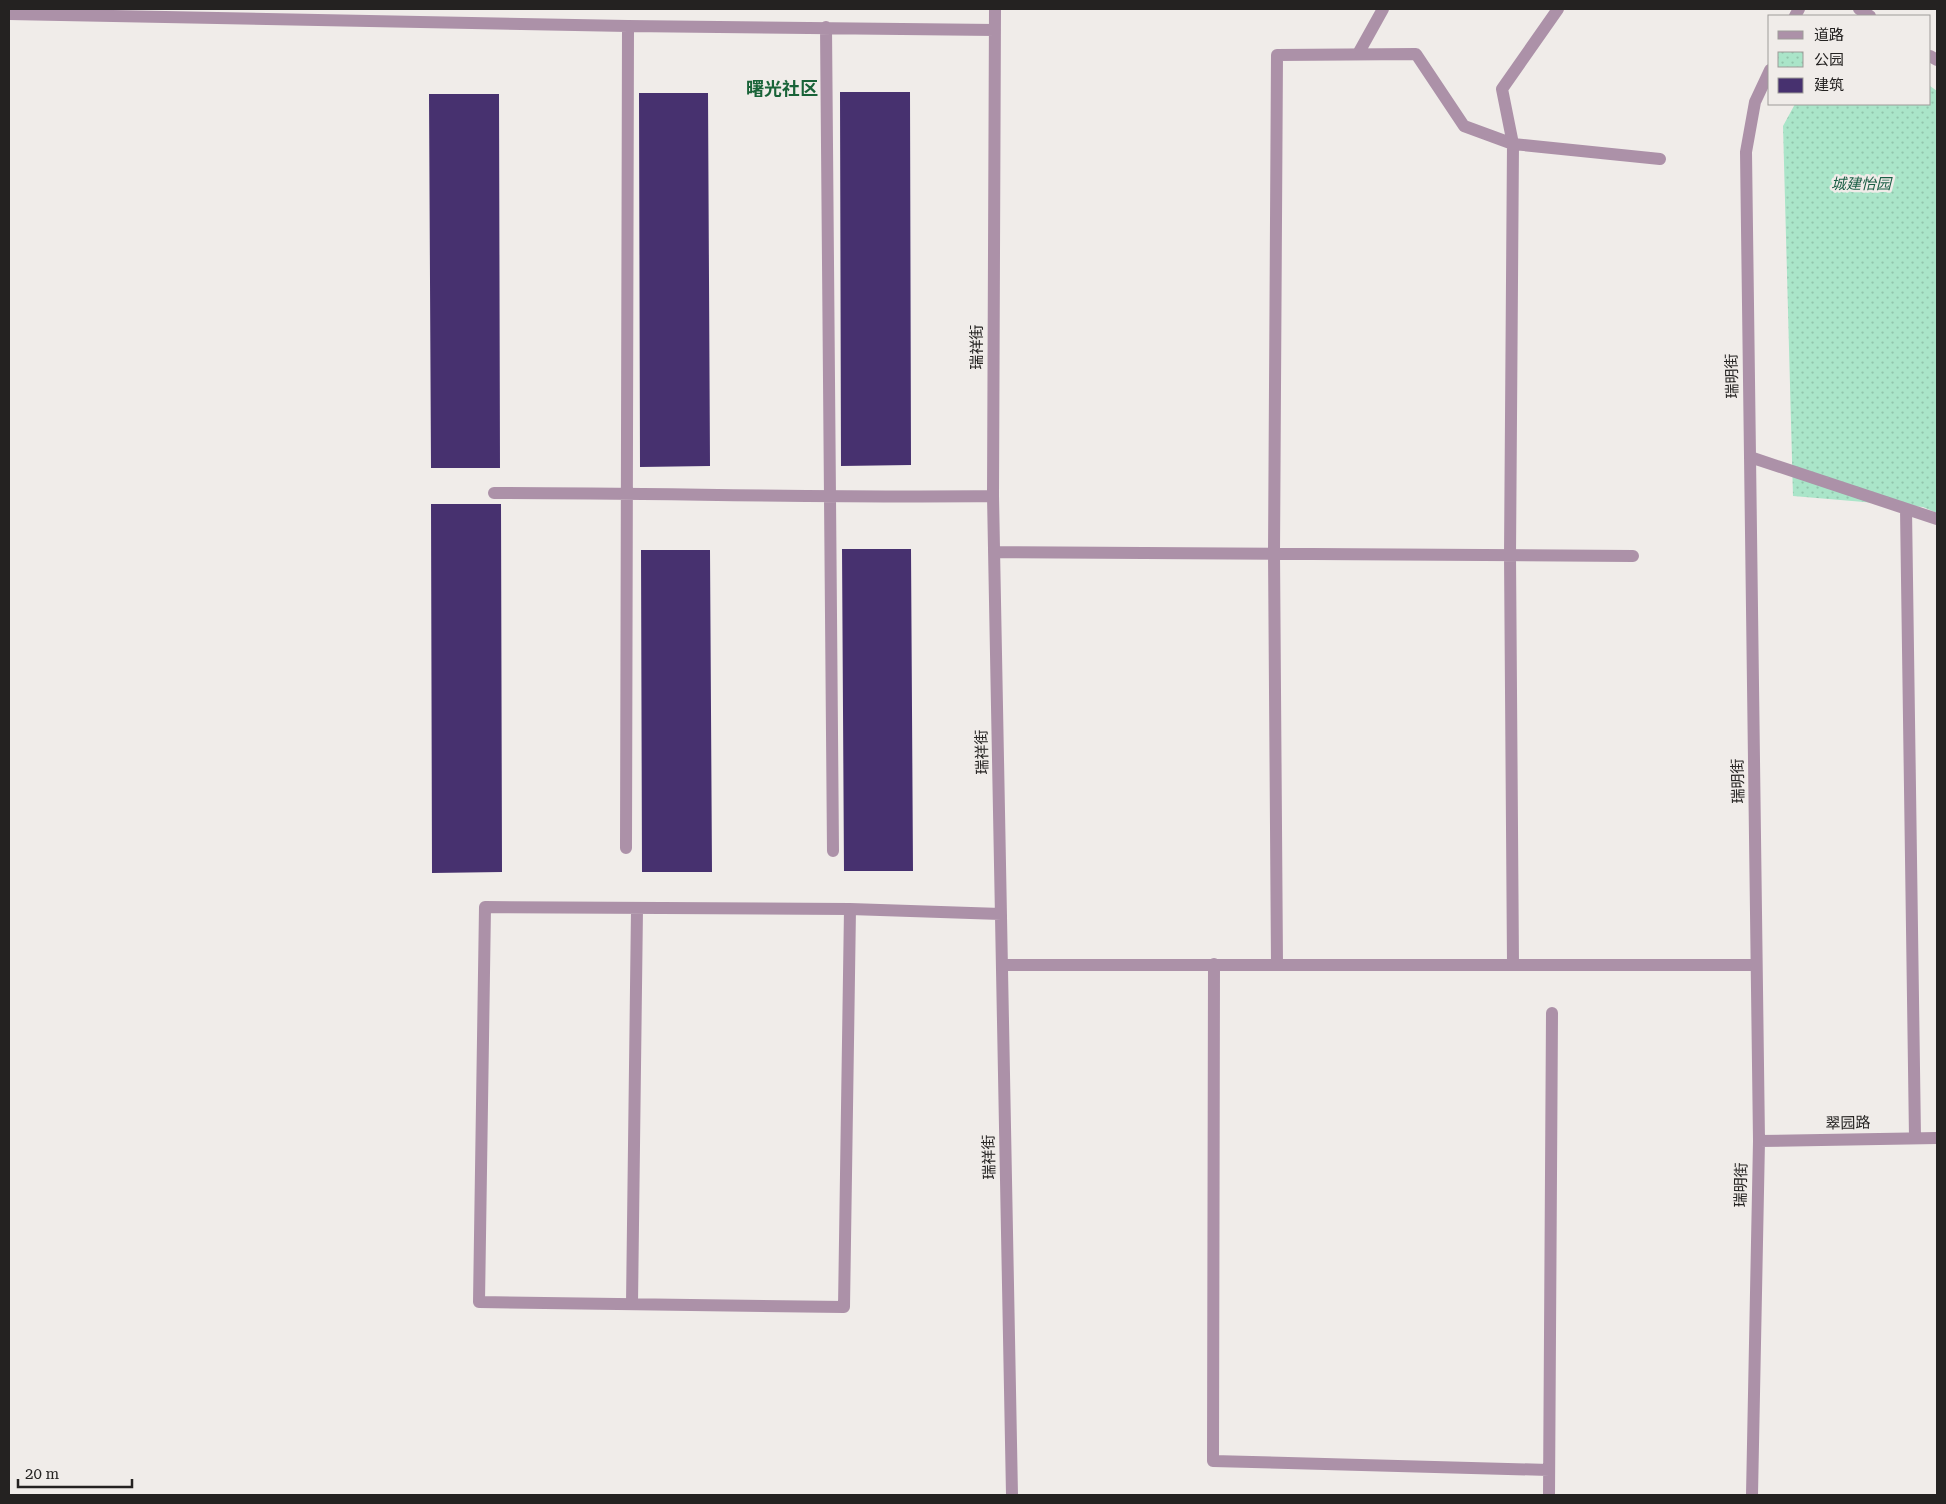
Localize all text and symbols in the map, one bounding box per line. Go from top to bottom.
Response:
legend [1768,15,1931,105]
text: 道路 [1814,26,1844,44]
text: 公园 [1814,51,1844,69]
text: 建筑 [1814,76,1844,94]
district label: 曙光社区 [746,78,818,99]
park label: 城建怡园 [1831,175,1893,193]
street label: 瑞祥街 [968,324,986,370]
street label: 瑞明街 [1723,353,1741,399]
street label: 瑞祥街 [973,729,991,775]
street label: 瑞明街 [1729,758,1747,804]
street label: 翠园路 [1825,1114,1871,1132]
street label: 瑞祥街 [980,1134,998,1180]
street label: 瑞明街 [1732,1162,1750,1208]
scale bar [18,1456,131,1488]
text: 20 m [25,1465,60,1483]

